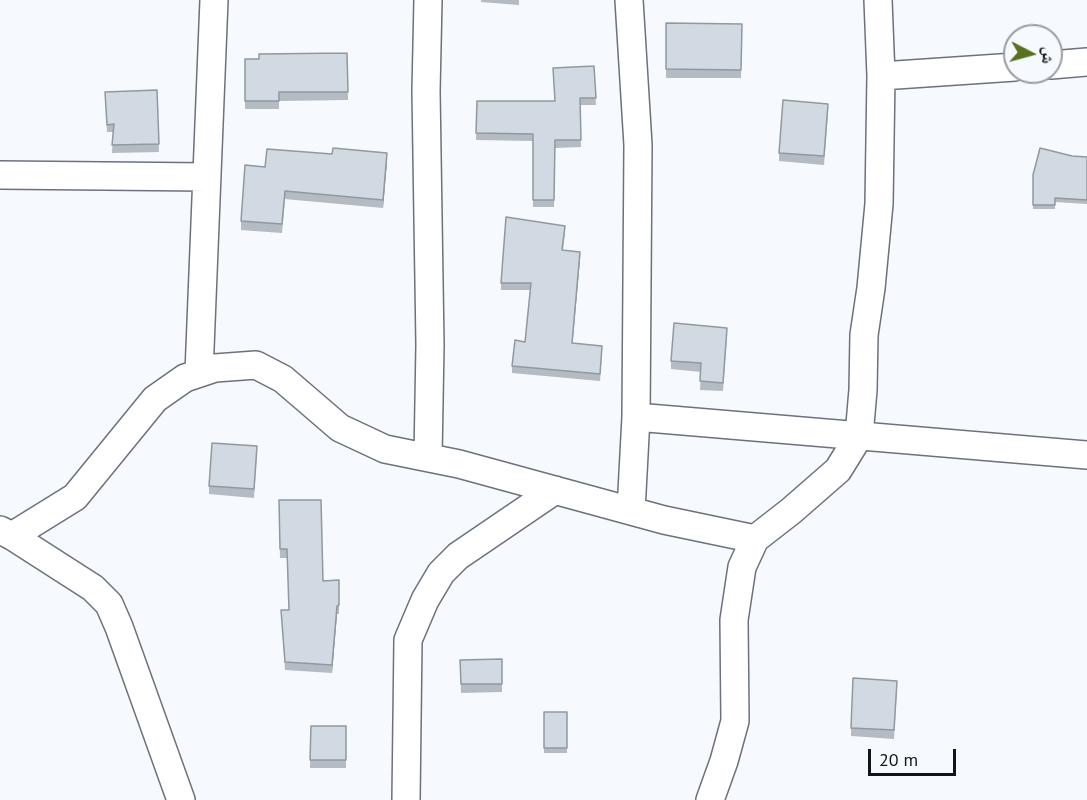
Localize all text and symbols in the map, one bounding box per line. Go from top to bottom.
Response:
north arrow [1003,24,1063,84]
text: ش [1038,46,1060,65]
scale bar [871,737,960,775]
text: 20 m [879,748,918,771]

